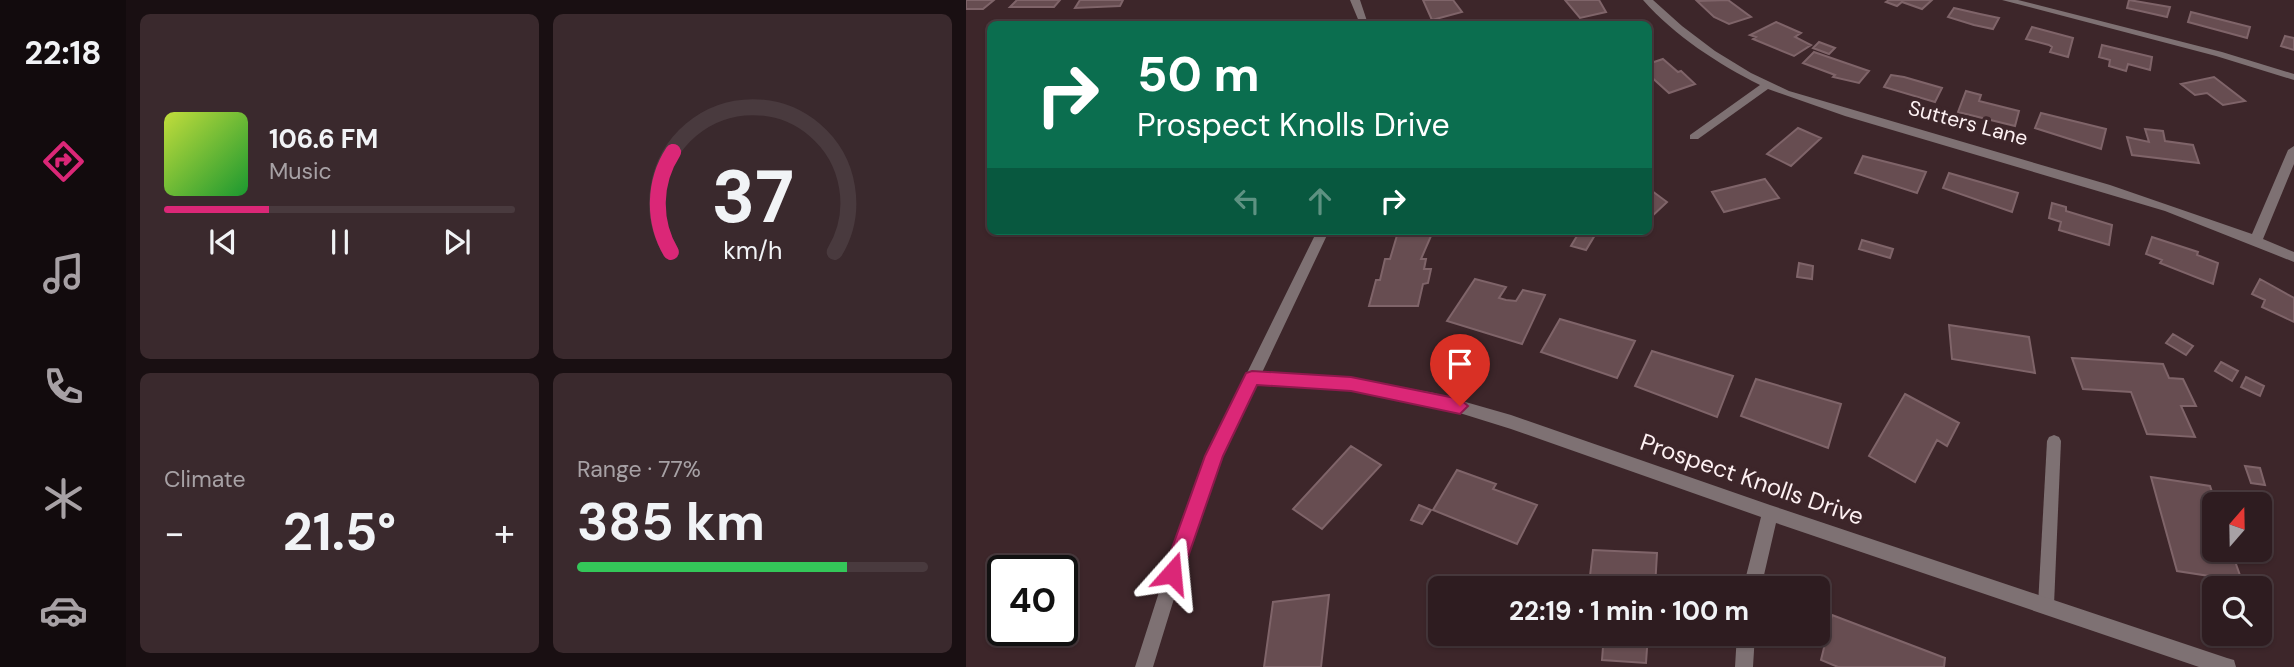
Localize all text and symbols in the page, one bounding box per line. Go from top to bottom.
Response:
text: 22:18 [25,32,101,74]
text: 50 m [1137,42,1260,106]
icon: right [1022,49,1113,140]
street label: Sutters Lane [1905,94,2031,152]
text: Prospect Knolls Drive [1137,104,1450,146]
text: 106.6 FM [269,122,378,156]
icon: directions [39,137,88,186]
text: 37 [711,151,794,246]
text: Music [269,156,332,186]
icon: left [1228,182,1266,220]
icon: ahead [1301,182,1339,220]
icon: right [1374,182,1412,220]
icon: previous [204,223,242,261]
icon: pause [321,223,359,261]
icon: next [438,223,476,261]
text: km/h [723,234,782,267]
icon: music [39,249,88,298]
pin [1430,334,1490,406]
icon: arrive [1441,345,1479,383]
icon: phone [39,362,88,411]
street label: Prospect Knolls Drive [1636,426,1868,532]
text: Range · 77% [577,454,701,484]
text: Climate [164,464,246,494]
icon: climate [39,474,88,523]
text: 385 km [577,488,765,556]
north arrow [2202,492,2272,562]
map controls [2202,492,2272,646]
text: 21.5° [283,498,396,566]
text: − [164,508,185,558]
text: + [494,508,515,558]
position arrow [1135,536,1209,610]
speed limit sign: 40 [987,555,1078,646]
button: search [2202,576,2272,646]
icon: car [39,586,88,635]
text: 22:19 · 1 min · 100 m [1509,594,1749,628]

